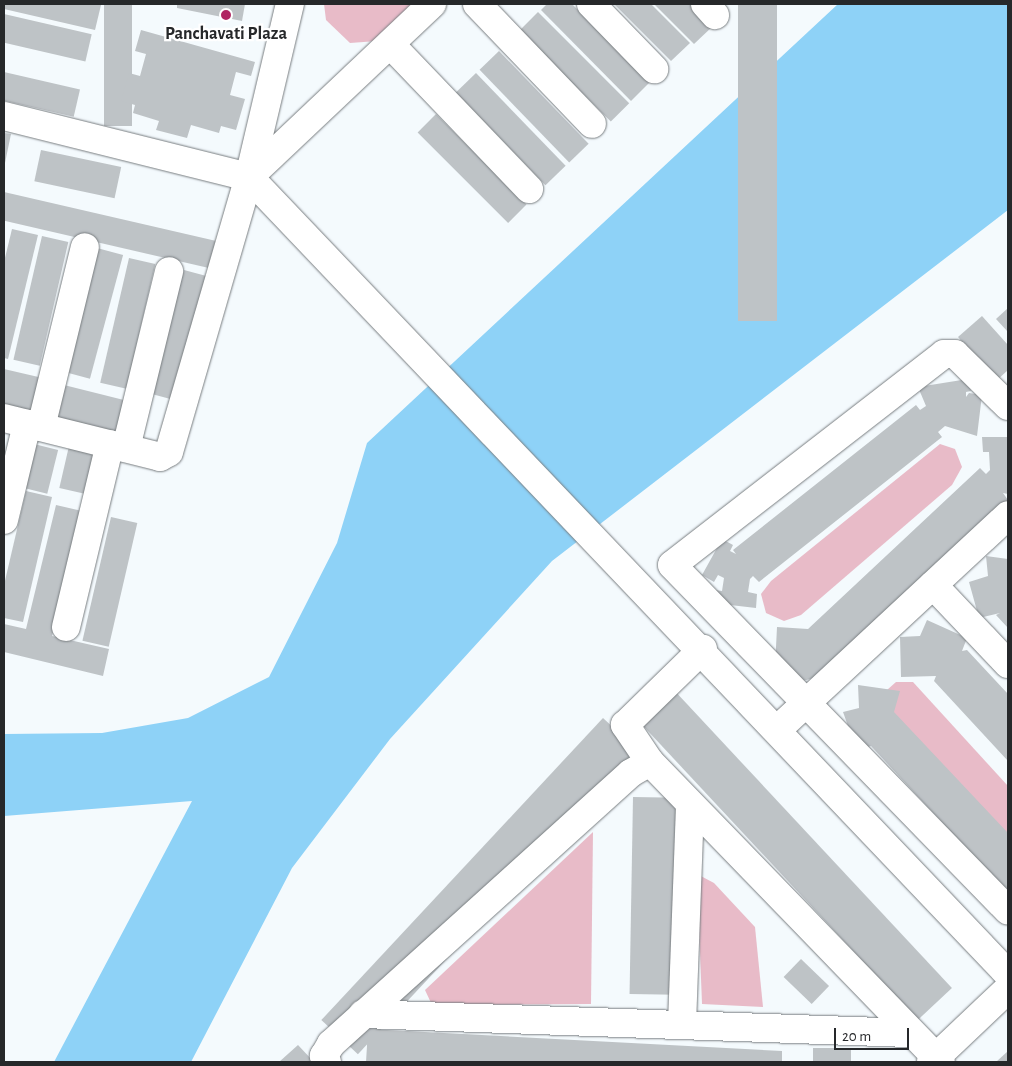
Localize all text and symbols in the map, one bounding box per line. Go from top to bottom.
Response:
marker: Panchavati Plaza [220,9,232,21]
place label: Panchavati Plaza [165,23,287,45]
scale bar [837,1018,912,1050]
text: 20 m [842,1029,871,1044]

